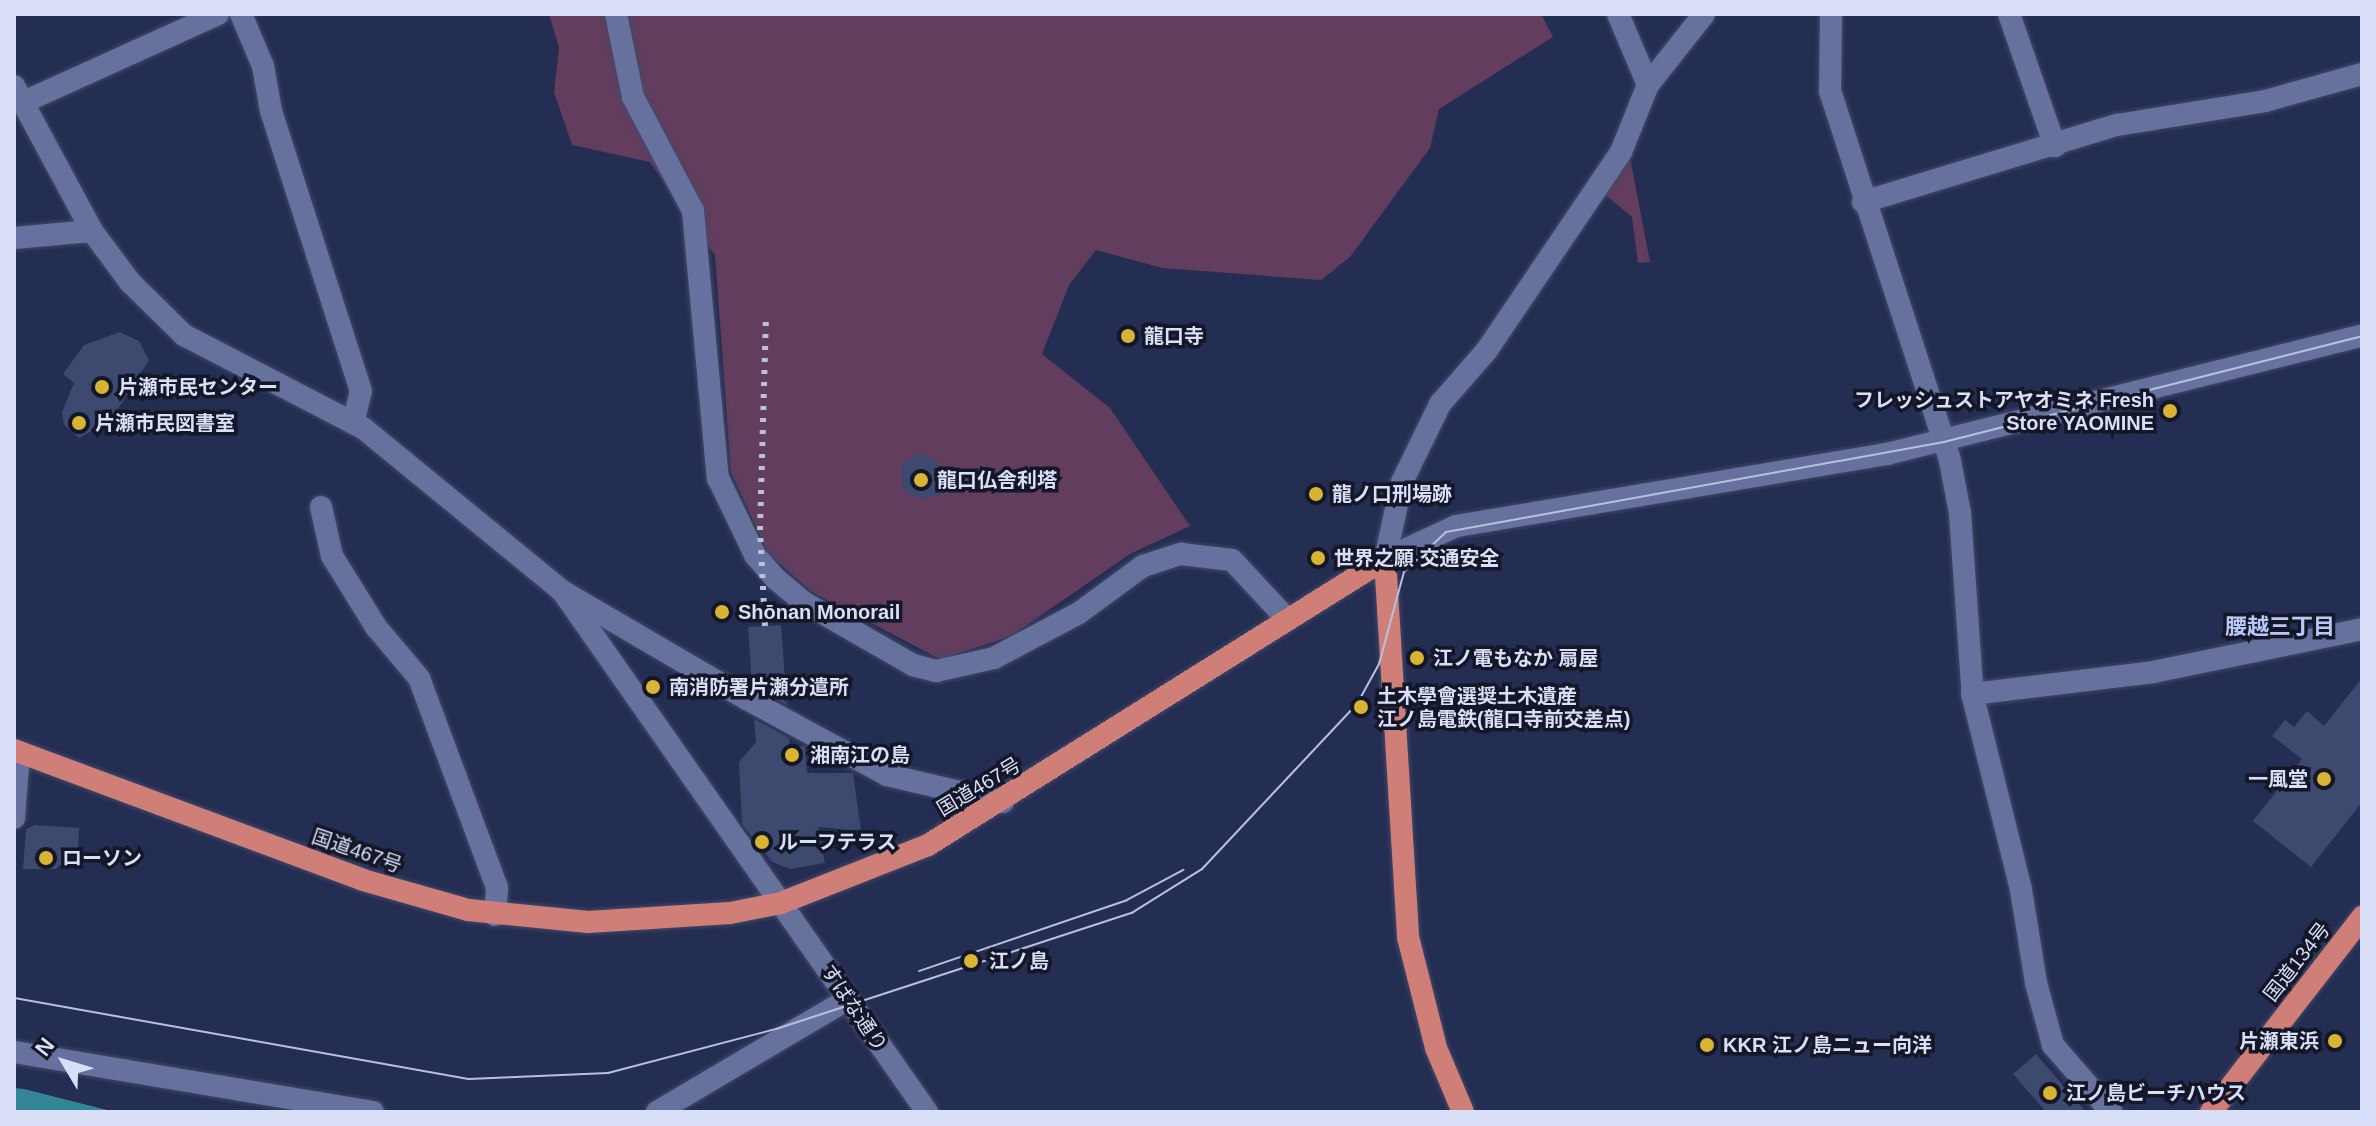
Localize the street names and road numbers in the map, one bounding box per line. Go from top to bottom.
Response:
street label: 国道467号 [933,753,1025,821]
street label: 国道467号 [309,824,405,878]
street label: 国道134号 [2259,918,2335,1006]
street label: すばな通り [816,960,892,1056]

